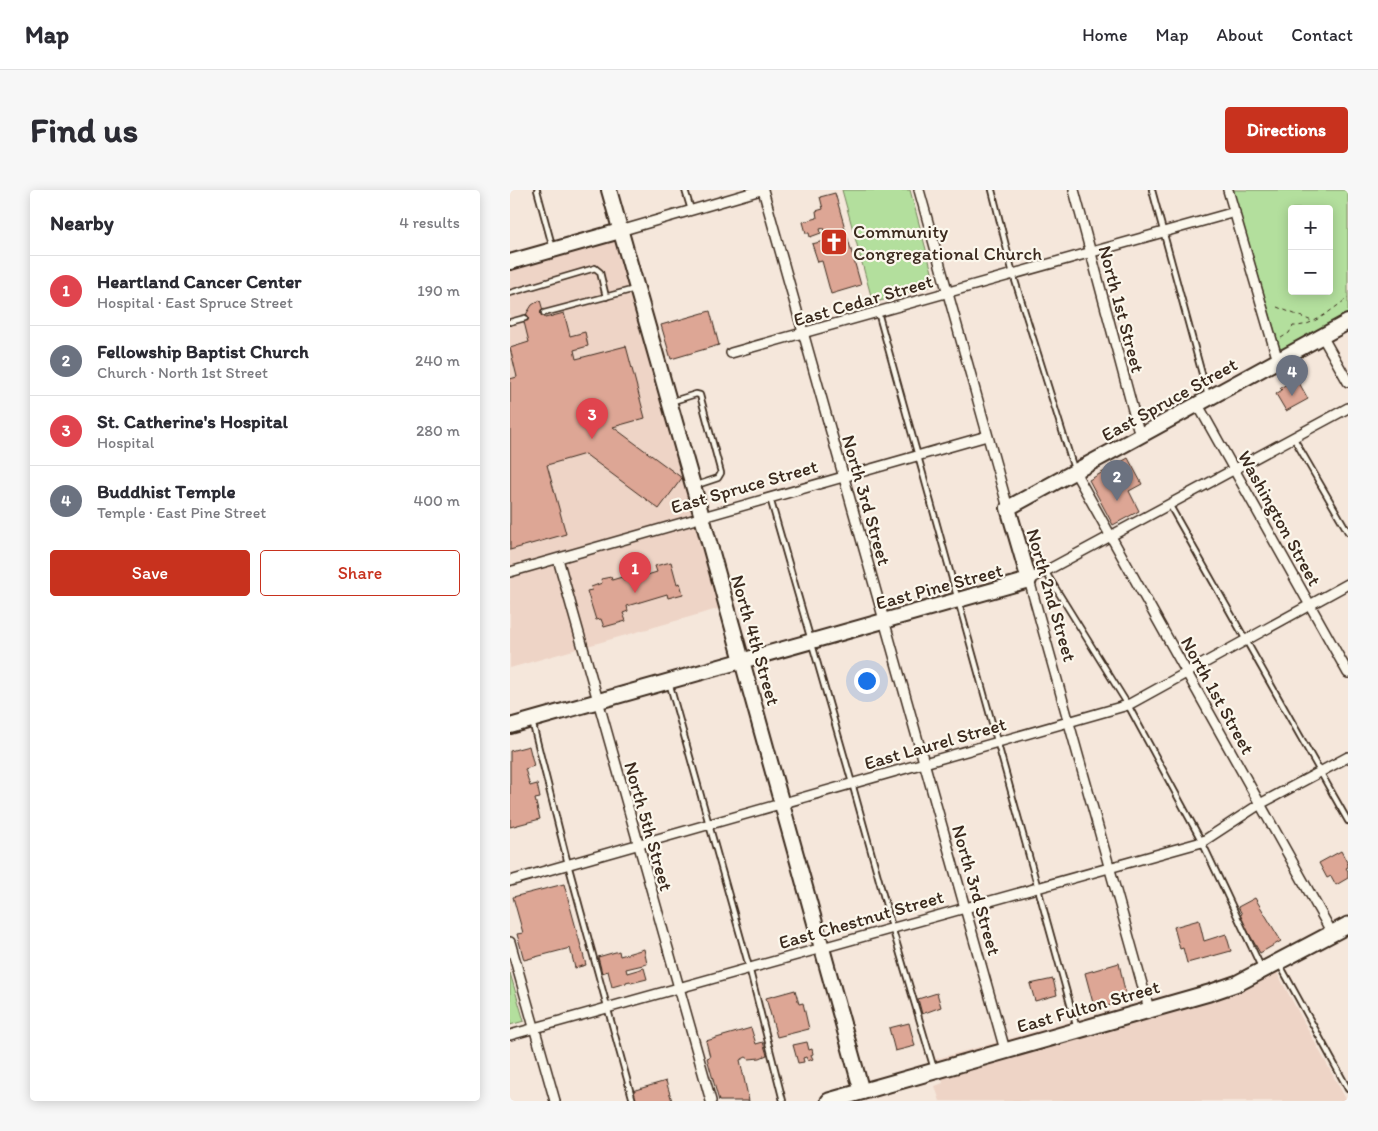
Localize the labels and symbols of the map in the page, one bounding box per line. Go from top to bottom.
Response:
place label: Community Congregational Church [853,220,1042,265]
church icon: Community Congregational Church [819,227,849,257]
street label: North 1st Street [1093,243,1150,375]
street label: East Cedar Street [791,270,936,331]
street label: East Spruce Street [1097,353,1241,446]
pin: 4 [1276,355,1308,396]
pin: 3 [576,398,608,439]
street label: North 3rd Street [837,432,896,568]
street label: Washington Street [1233,447,1326,590]
street label: East Spruce Street [668,455,820,518]
pin: 2 [1101,460,1133,501]
street label: North 2nd Street [1022,526,1082,664]
pin: 1 [619,552,651,593]
street label: East Pine Street [873,559,1005,614]
street label: North 4th Street [726,572,785,708]
street label: North 1st Street [1176,632,1259,758]
your location [854,668,880,694]
street label: East Laurel Street [861,712,1009,775]
street label: North 5th Street [619,759,678,893]
street label: North 3rd Street [947,822,1006,958]
street label: East Chestnut Street [776,885,946,954]
street label: East Fulton Street [1014,975,1162,1038]

